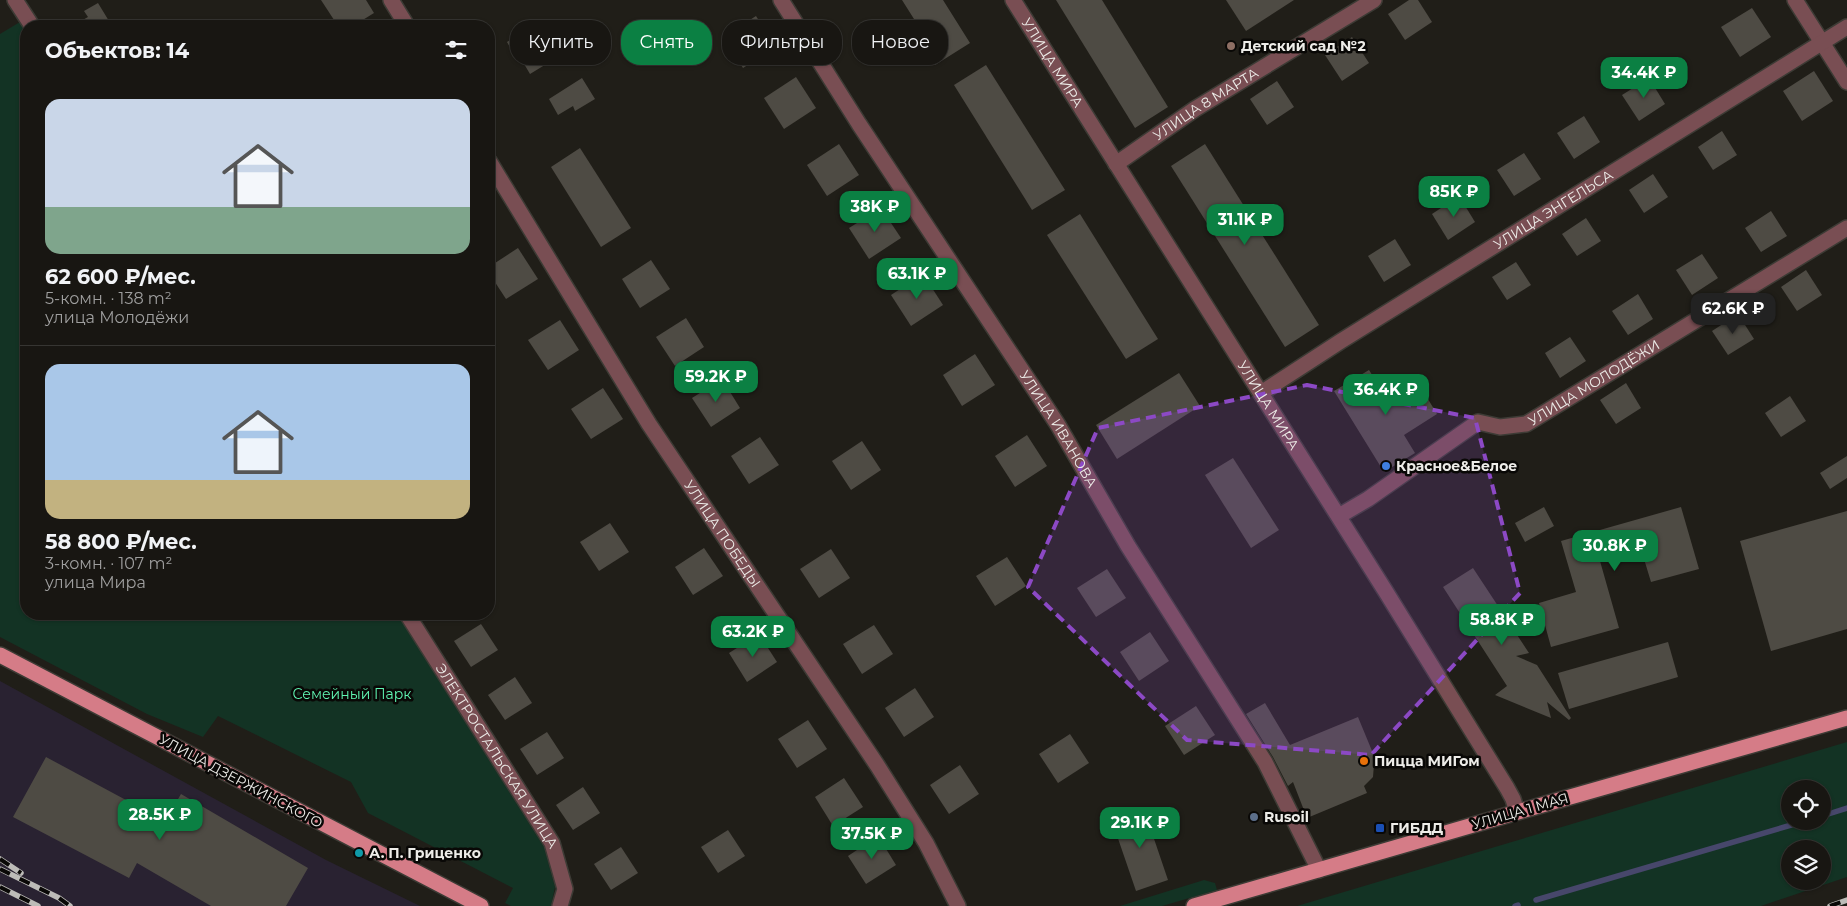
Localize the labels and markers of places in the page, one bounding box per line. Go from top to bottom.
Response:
place label: Детский сад №2 [1241,37,1366,55]
marker: Детский сад №2 [1225,40,1237,52]
pin: 34.4K ₽ [1598,56,1690,99]
pin: 85K ₽ [1419,176,1489,218]
pin: 38K ₽ [840,190,910,233]
pin: 31.1K ₽ [1199,204,1291,246]
pin: 63.1K ₽ [871,258,963,300]
pin: 62.6K ₽ [1687,292,1779,335]
pin: 59.2K ₽ [670,360,762,403]
pin: 36.4K ₽ [1340,374,1432,416]
place label: Красное&Белое [1396,457,1517,475]
marker: Красное&Белое [1380,460,1392,472]
pin: 30.8K ₽ [1569,530,1661,572]
pin: 58.8K ₽ [1456,604,1548,646]
pin: 63.2K ₽ [707,616,799,658]
place label: Пицца МИГом [1374,752,1480,770]
marker: Пицца МИГом [1358,755,1370,767]
pin: 28.5K ₽ [114,798,206,841]
pin: 29.1K ₽ [1094,806,1186,849]
place label: Rusoil [1264,808,1309,826]
marker: Rusoil [1248,811,1260,823]
pin: 37.5K ₽ [826,818,918,860]
place label: ГИБДД [1390,819,1444,837]
marker: ГИБДД [1374,822,1386,834]
place label: А. П. Гриценко [369,844,481,862]
marker: А. П. Гриценко [353,847,365,859]

